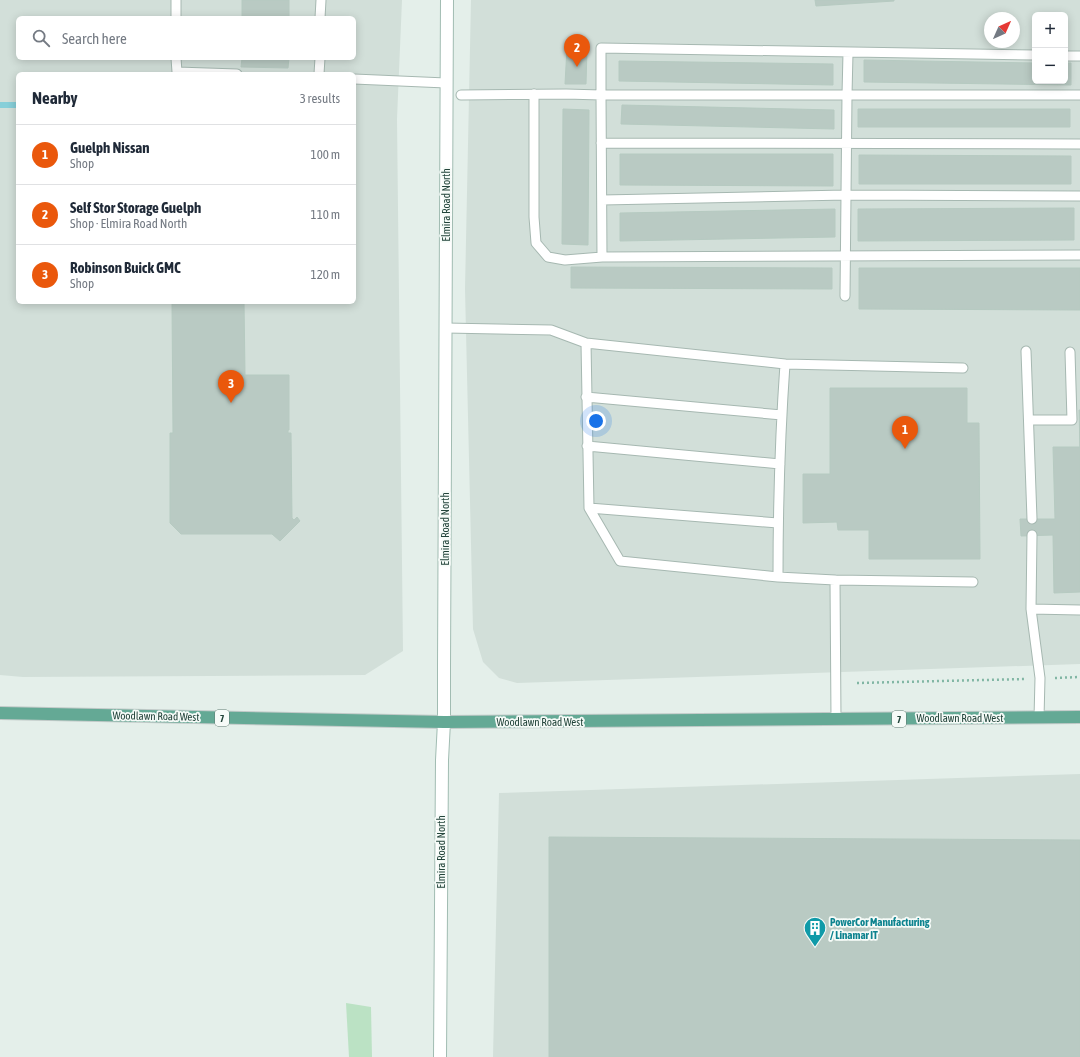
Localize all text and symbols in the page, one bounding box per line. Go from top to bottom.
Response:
north arrow [984,12,1020,48]
map controls [1032,12,1068,84]
button: + [1032,12,1068,48]
search box [16,16,356,60]
icon: search [30,27,52,49]
text: Search here [62,30,127,47]
pin: 2 [564,34,590,67]
button: − [1032,48,1068,84]
text: Nearby [32,88,78,108]
text: 3 results [300,91,340,106]
text: Guelph Nissan [70,139,150,156]
text: 1 [42,147,48,162]
text: 100 m [311,147,340,162]
text: Shop [70,156,94,171]
street label: Elmira Road North [440,168,452,242]
text: Self Stor Storage Guelph [70,199,201,216]
text: 2 [42,207,48,222]
text: 110 m [311,207,340,222]
text: Shop · Elmira Road North [70,216,187,231]
text: Robinson Buick GMC [70,259,181,276]
text: 3 [42,267,48,282]
text: 120 m [311,267,340,282]
text: Shop [70,276,94,291]
pin: 3 [218,370,244,403]
your location [586,411,606,431]
pin: 1 [892,416,918,449]
street label: Elmira Road North [439,492,451,566]
street label: Woodlawn Road West [112,709,200,723]
road number: 7 [215,710,229,726]
road number: 7 [892,711,906,727]
street label: Woodlawn Road West [917,712,1003,724]
street label: Woodlawn Road West [497,716,583,728]
street label: Elmira Road North [435,815,447,889]
building icon: PowerCor Manufacturing / Linamar IT [802,915,828,948]
place label: PowerCor Manufacturing / Linamar IT [830,916,930,941]

